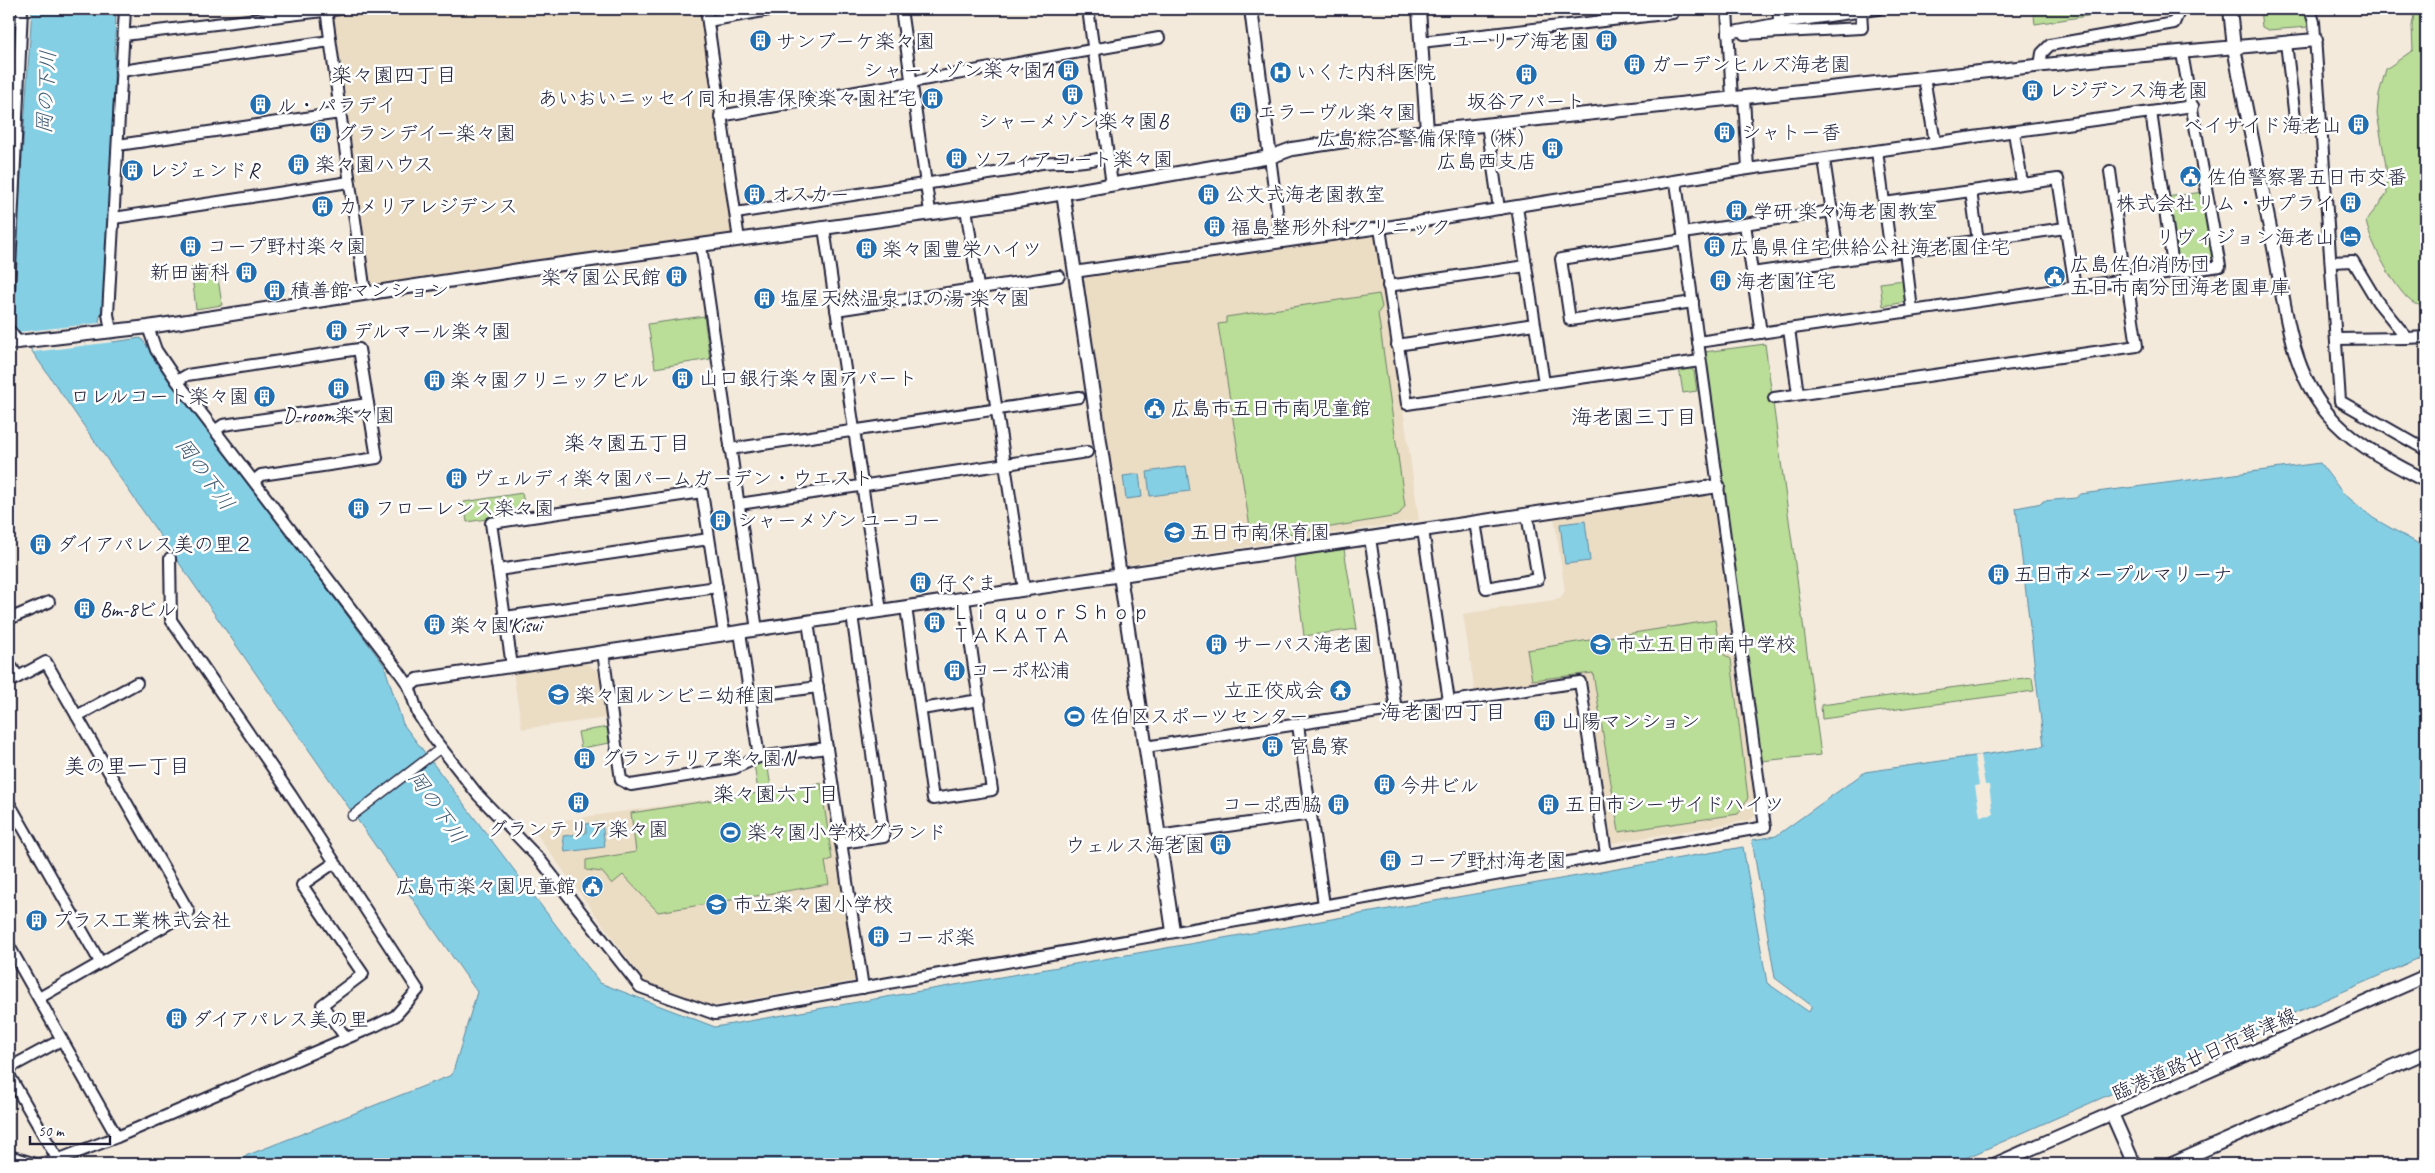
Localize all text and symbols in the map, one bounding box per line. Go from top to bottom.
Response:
building icon: サンブーケ楽々園 [748,29,772,53]
place label: サンブーケ楽々園 [776,29,935,54]
place label: ユーリブ海老園 [1451,29,1590,54]
building icon: ユーリブ海老園 [1594,29,1618,53]
water label: 岡の下川 [31,49,61,135]
building icon: ガーデンヒルズ海老園 [1623,52,1647,76]
place label: ガーデンヒルズ海老園 [1651,52,1851,77]
place label: シャーメゾン楽々園A [863,58,1054,83]
building icon: シャーメゾン楽々園A [1057,58,1081,82]
hospital icon: いくた内科医院 [1268,60,1292,84]
place label: いくた内科医院 [1296,60,1436,85]
district label: 楽々園四丁目 [331,62,457,88]
building icon: 坂谷アパート [1514,63,1538,87]
building icon: レジデンス海老園 [2020,78,2044,102]
place label: レジデンス海老園 [2048,78,2208,103]
building icon: シャーメゾン楽々園B [1061,83,1085,107]
place label: あいおいニッセイ同和損害保険楽々園社宅 [538,86,917,111]
building icon: あいおいニッセイ同和損害保険楽々園社宅 [921,86,945,110]
place label: 坂谷アパート [1467,89,1585,114]
building icon: ル・パラデイ [249,93,273,117]
place label: ル・パラデイ [277,93,396,118]
building icon: エラーヴル楽々園 [1229,100,1253,124]
place label: エラーヴル楽々園 [1257,100,1416,125]
place label: シャーメゾン楽々園B [978,109,1170,134]
place label: ベイサイド海老山 [2183,113,2342,138]
building icon: ベイサイド海老山 [2346,113,2370,137]
building icon: シャトー香 [1713,120,1737,144]
place label: シャトー香 [1741,120,1841,145]
building icon: グランデイー楽々園 [309,121,333,145]
place label: グランデイー楽々園 [337,121,516,146]
place label: 広島綜合警備保障（株） 広島西支店 [1317,126,1537,174]
building icon: 広島綜合警備保障（株） 広島西支店 [1541,137,1565,161]
building icon: ソフィアコート楽々園 [945,147,969,171]
place label: ソフィアコート楽々園 [973,147,1173,172]
building icon: 楽々園ハウス [287,152,311,176]
place label: 楽々園ハウス [315,152,434,177]
building icon: レジェンドR [120,158,144,182]
place label: レジェンドR [148,158,261,183]
public building icon: 佐伯警察署五日市交番 [2179,165,2203,189]
place label: 佐伯警察署五日市交番 [2207,165,2407,190]
building icon: オスカー [743,182,767,206]
place label: オスカー [771,182,850,207]
building icon: 公文式海老園教室 [1197,182,1221,206]
place label: 公文式海老園教室 [1225,182,1385,207]
place label: 株式会社リム・サプライ [2116,191,2335,216]
building icon: 株式会社リム・サプライ [2339,191,2363,215]
building icon: カメリアレジデンス [310,194,334,218]
place label: カメリアレジデンス [338,194,518,219]
building icon: 学研 楽々海老園教室 [1725,199,1749,223]
place label: 学研 楽々海老園教室 [1753,199,1938,224]
building icon: 福島整形外科クリニック [1203,215,1227,239]
place label: 福島整形外科クリニック [1231,215,1451,240]
place label: リヴィジョン海老山 [2155,225,2335,250]
hotel icon: リヴィジョン海老山 [2339,225,2363,249]
building icon: コープ野村楽々園 [179,234,203,258]
place label: コープ野村楽々園 [207,234,366,259]
building icon: 広島県住宅供給公社海老園住宅 [1702,235,1726,259]
place label: 広島県住宅供給公社海老園住宅 [1730,235,2010,260]
building icon: 楽々園豊栄ハイツ [854,237,878,261]
place label: 楽々園豊栄ハイツ [882,237,1042,262]
place label: 広島佐伯消防団 五日市南分団海老園車庫 [2070,252,2290,300]
place label: 新田歯科 [150,260,230,285]
building icon: 新田歯科 [234,260,258,284]
public building icon: 広島佐伯消防団 五日市南分団海老園車庫 [2042,264,2066,288]
place label: 楽々園公民館 [541,265,661,290]
building icon: 楽々園公民館 [665,265,689,289]
building icon: 海老園住宅 [1708,269,1732,293]
place label: 海老園住宅 [1736,269,1836,294]
building icon: 積善館マンション [262,278,286,302]
place label: 積善館マンション [290,278,449,303]
building icon: 塩屋天然温泉 ほの湯 楽々園 [752,286,776,310]
place label: 塩屋天然温泉 ほの湯 楽々園 [780,286,1030,311]
building icon: デルマール楽々園 [325,319,349,343]
place label: デルマール楽々園 [353,319,511,344]
building icon: 山口銀行楽々園アパート [671,366,695,390]
place label: 山口銀行楽々園アパート [699,366,918,391]
building icon: 楽々園クリニックビル [422,368,446,392]
place label: 楽々園クリニックビル [450,368,650,393]
building icon: D-room楽々園 [327,377,351,401]
place label: ロレルコート楽々園 [70,384,249,409]
building icon: ロレルコート楽々園 [253,384,277,408]
public building icon: 広島市五日市南児童館 [1143,396,1167,420]
place label: 広島市五日市南児童館 [1171,396,1371,421]
place label: D-room楽々園 [283,403,395,428]
district label: 海老園三丁目 [1571,404,1697,430]
district label: 楽々園五丁目 [564,430,690,456]
water label: 岡の下川 [170,432,240,516]
building icon: ヴェルディ楽々園パームガーデン・ウエスト [445,466,469,490]
place label: ヴェルディ楽々園パームガーデン・ウエスト [473,466,874,491]
building icon: フローレンス楽々園 [347,496,371,520]
place label: フローレンス楽々園 [375,496,554,521]
building icon: シャーメゾン ユーコー [709,508,733,532]
place label: シャーメゾン ユーコー [737,508,941,533]
school or university icon: 五日市南保育園 [1162,520,1186,544]
place label: 五日市南保育園 [1190,520,1330,545]
building icon: ダイアパレス美の里２ [29,532,53,556]
place label: ダイアパレス美の里２ [57,532,254,557]
building icon: 五日市メープルマリーナ [1986,562,2010,586]
place label: 五日市メープルマリーナ [2014,562,2232,587]
building icon: 仔ぐま [909,571,933,595]
place label: 仔ぐま [937,571,997,596]
building icon: Bm-8ビル [72,597,96,621]
place label: Bm-8ビル [100,597,177,622]
place label: ＬｉｑｕｏｒＳｈｏｐ ＴＡＫＡＴＡ [951,600,1151,648]
building icon: ＬｉｑｕｏｒＳｈｏｐ ＴＡＫＡＴＡ [923,611,947,635]
building icon: 楽々園Kisui [422,613,446,637]
place label: 楽々園Kisui [450,613,544,638]
building icon: サーパス海老園 [1205,632,1229,656]
place label: サーパス海老園 [1233,632,1373,657]
school or university icon: 市立五日市南中学校 [1588,632,1612,656]
place label: 市立五日市南中学校 [1616,632,1796,657]
building icon: コーポ松浦 [942,658,966,682]
place label: コーポ松浦 [970,658,1070,683]
place label: 立正佼成会 [1224,678,1324,703]
temple icon: 立正佼成会 [1328,678,1352,702]
school or university icon: 楽々園ルンビニ幼稚園 [547,683,571,707]
place label: 楽々園ルンビニ幼稚園 [575,683,775,708]
district label: 海老園四丁目 [1380,699,1506,725]
sports icon: 佐伯区スポーツセンター [1062,704,1086,728]
place label: 佐伯区スポーツセンター [1090,704,1309,729]
building icon: 山陽マンション [1533,709,1557,733]
place label: 山陽マンション [1561,709,1700,734]
building icon: 宮島寮 [1261,734,1285,758]
place label: 宮島寮 [1289,734,1349,759]
building icon: グランテリア楽々園N [573,746,597,770]
place label: グランテリア楽々園N [601,746,797,771]
district label: 美の里一丁目 [64,753,190,779]
water label: 岡の下川 [402,765,472,849]
building icon: 今井ビル [1372,773,1396,797]
place label: 今井ビル [1400,773,1480,798]
district label: 楽々園六丁目 [713,781,839,807]
building icon: グランテリア楽々園 [566,791,590,815]
place label: コーポ西脇 [1222,792,1322,817]
building icon: コーポ西脇 [1326,792,1350,816]
building icon: 五日市シーサイドハイツ [1537,792,1561,816]
place label: 五日市シーサイドハイツ [1565,792,1785,817]
place label: グランテリア楽々園 [487,817,669,842]
sports icon: 楽々園小学校グランド [719,820,743,844]
place label: 楽々園小学校グランド [747,820,947,845]
place label: ウェルス海老園 [1065,833,1205,858]
building icon: ウェルス海老園 [1209,833,1233,857]
building icon: コープ野村海老園 [1379,848,1403,872]
place label: コープ野村海老園 [1407,848,1566,873]
place label: 広島市楽々園児童館 [396,874,576,899]
public building icon: 広島市楽々園児童館 [580,874,604,898]
school or university icon: 市立楽々園小学校 [705,892,729,916]
place label: 市立楽々園小学校 [733,892,893,917]
building icon: プラス工業株式会社 [24,908,48,932]
place label: プラス工業株式会社 [52,908,231,933]
building icon: コーポ楽 [867,925,891,949]
place label: コーポ楽 [895,925,975,950]
street label: 臨港道路廿日市草津線 [2108,1002,2301,1107]
building icon: ダイアパレス美の里 [164,1007,188,1031]
place label: ダイアパレス美の里 [192,1007,369,1032]
scale bar [30,1113,110,1145]
text: 50 m [38,1122,65,1141]

